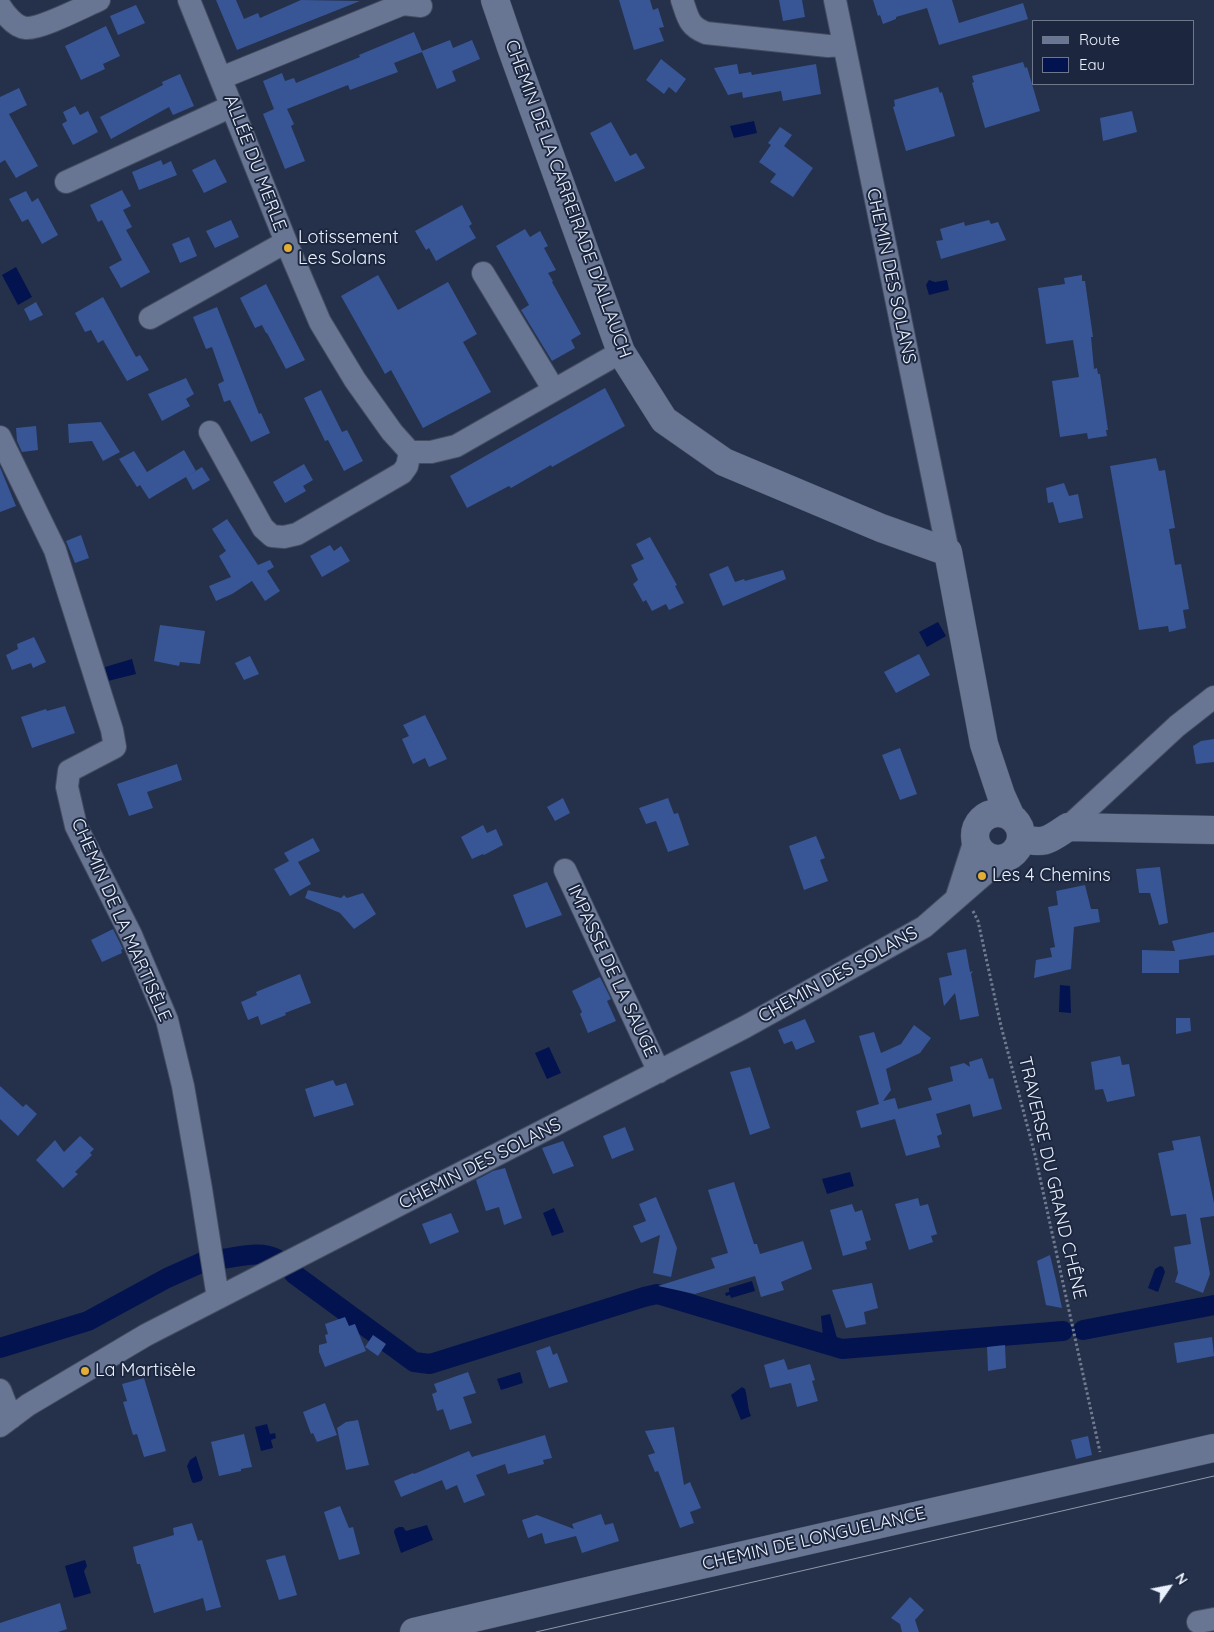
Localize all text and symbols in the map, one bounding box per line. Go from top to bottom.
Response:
legend [1032,20,1194,85]
text: Route [1079,30,1120,49]
street label: CHEMIN DE LA CARREIRADE D'ALLAUCH [500,37,636,361]
text: Eau [1079,55,1105,74]
street label: ALLÉE DU MERLE [219,92,291,234]
street label: CHEMIN DES SOLANS [862,186,920,366]
place label: Lotissement Les Solans [298,227,399,270]
marker: Lotissement Les Solans [282,242,294,254]
street label: CHEMIN DE LA MARTISÈLE [66,815,176,1025]
place label: Les 4 Chemins [992,865,1111,887]
marker: Les 4 Chemins [976,870,988,882]
street label: IMPASSE DE LA SAUGE [563,881,661,1061]
street label: CHEMIN DES SOLANS [755,922,921,1028]
street label: TRAVERSE DU GRAND CHÊNE [1014,1054,1090,1302]
street label: CHEMIN DES SOLANS [395,1114,565,1214]
place label: La Martisèle [95,1360,196,1382]
marker: La Martisèle [79,1365,91,1377]
street label: CHEMIN DE LONGUELANCE [700,1503,928,1575]
north arrow [1144,1562,1194,1612]
text: N [1171,1570,1192,1588]

